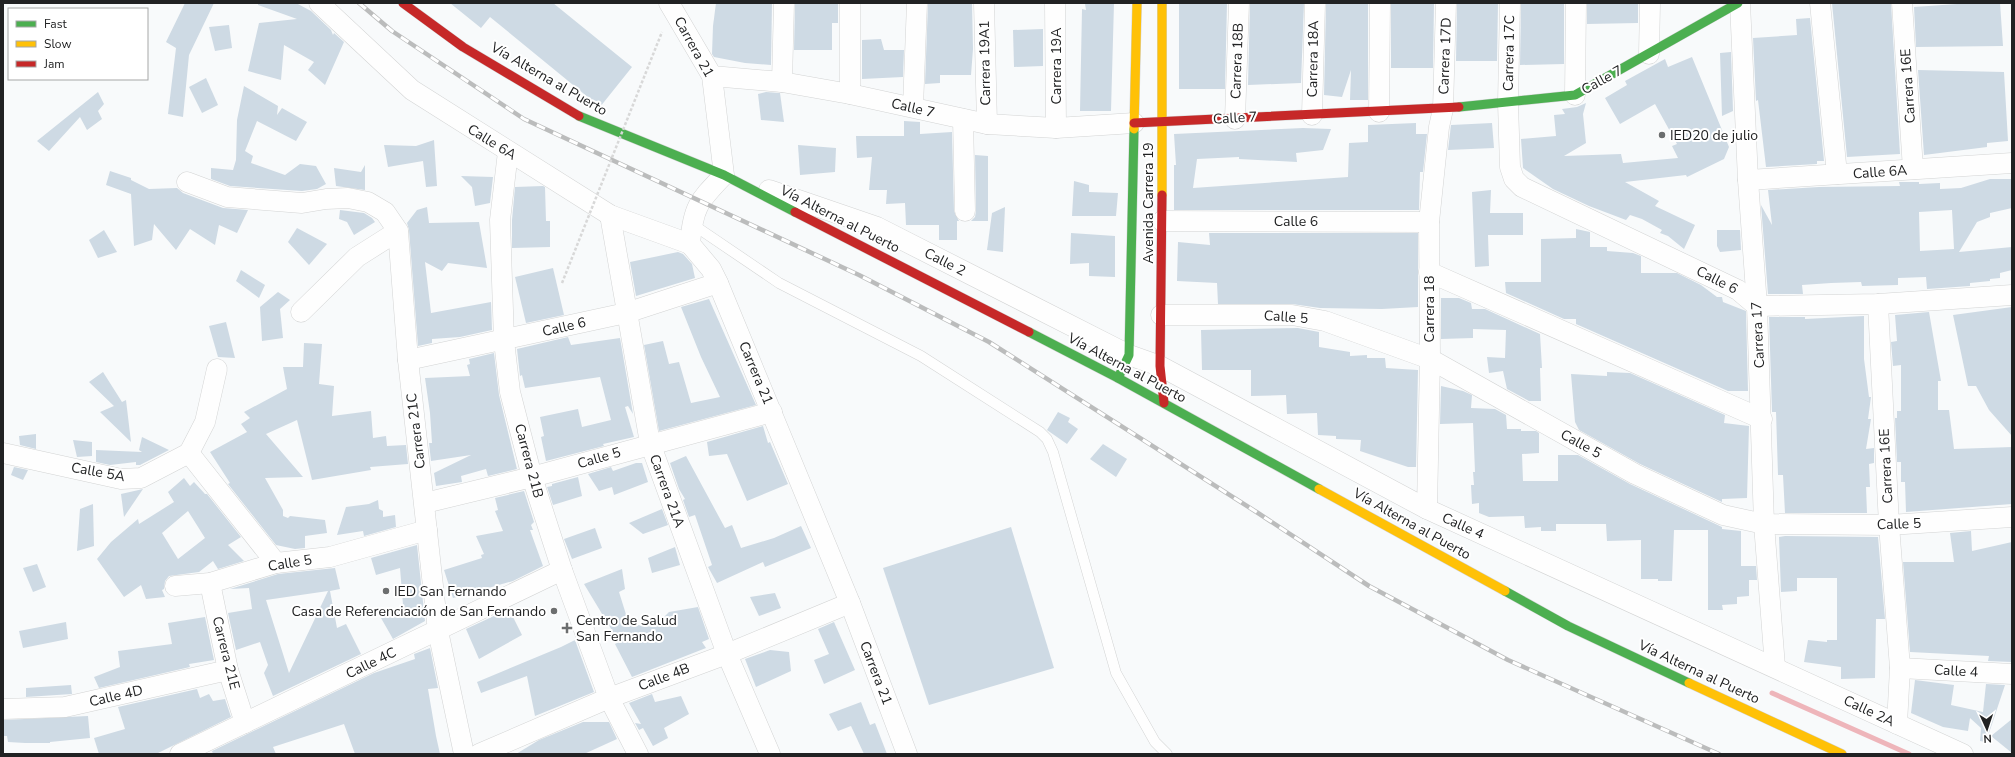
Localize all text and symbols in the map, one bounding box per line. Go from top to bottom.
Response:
legend [8,8,148,80]
street label: Carrera 21 [670,13,718,81]
street label: Carrera 17C [1499,15,1519,91]
text: Fast [44,16,67,32]
street label: Carrera 17D [1434,17,1456,95]
street label: Carrera 19A1 [975,20,995,106]
street label: Carrera 18A [1303,20,1323,98]
street label: Carrera 18B [1226,23,1248,99]
street label: Carrera 19A [1047,28,1066,104]
text: Slow [44,36,72,52]
street label: Vía Alterna al Puerto [486,37,611,120]
street label: Carrera 16E [1896,48,1920,124]
text: Jam [43,56,65,72]
street label: Calle 7 [1578,61,1626,99]
street label: Calle 7 [889,94,937,122]
street label: Calle 7 [1212,107,1258,129]
street label: Calle 6A [464,120,520,164]
place label: IED20 de julio [1670,126,1758,145]
marker: IED20 de julio [1657,130,1667,140]
street label: Avenida Carrera 19 [1139,142,1158,264]
street label: Calle 6A [1852,161,1908,183]
street label: Vía Alterna al Puerto [776,180,903,257]
street label: Calle 6 [1274,212,1318,231]
street label: Calle 2 [921,243,969,281]
street label: Calle 6 [1693,261,1741,299]
street label: Carrera 18 [1420,276,1439,342]
street label: Carrera 17 [1747,301,1769,369]
street label: Calle 5 [1263,306,1309,328]
street label: Calle 6 [540,313,588,341]
street label: Vía Alterna al Puerto [1064,328,1190,407]
street label: Carrera 21 [734,339,778,407]
street label: Carrera 21C [402,392,430,470]
street label: Carrera 21B [510,422,548,500]
street label: Calle 5 [1557,425,1605,463]
street label: Carrera 16E [1875,428,1897,504]
street label: Calle 5 [575,443,623,473]
street label: Carrera 21A [645,452,689,530]
street label: Calle 5A [70,458,126,486]
street label: Vía Alterna al Puerto [1349,483,1474,564]
street label: Calle 4 [1439,508,1487,544]
street label: Calle 5 [1877,514,1921,534]
street label: Calle 5 [267,550,313,576]
place label: IED San Fernando [394,582,507,601]
marker: IED San Fernando [381,586,391,596]
place label: Casa de Referenciación de San Fernando [291,602,546,621]
marker: Casa de Referenciación de San Fernando [549,606,559,616]
place label: Centro de Salud San Fernando [576,611,677,646]
street label: Carrera 21E [208,614,244,692]
marker: Centro de Salud San Fernando [561,622,573,634]
street label: Vía Alterna al Puerto [1634,635,1763,709]
street label: Carrera 21 [855,638,897,708]
street label: Calle 4C [343,643,399,683]
street label: Calle 4B [636,658,692,696]
street label: Calle 4 [1933,660,1979,682]
street label: Calle 4D [87,681,145,711]
street label: Calle 2A [1840,691,1898,731]
north arrow [1967,709,2007,749]
text: N [1983,731,1992,746]

